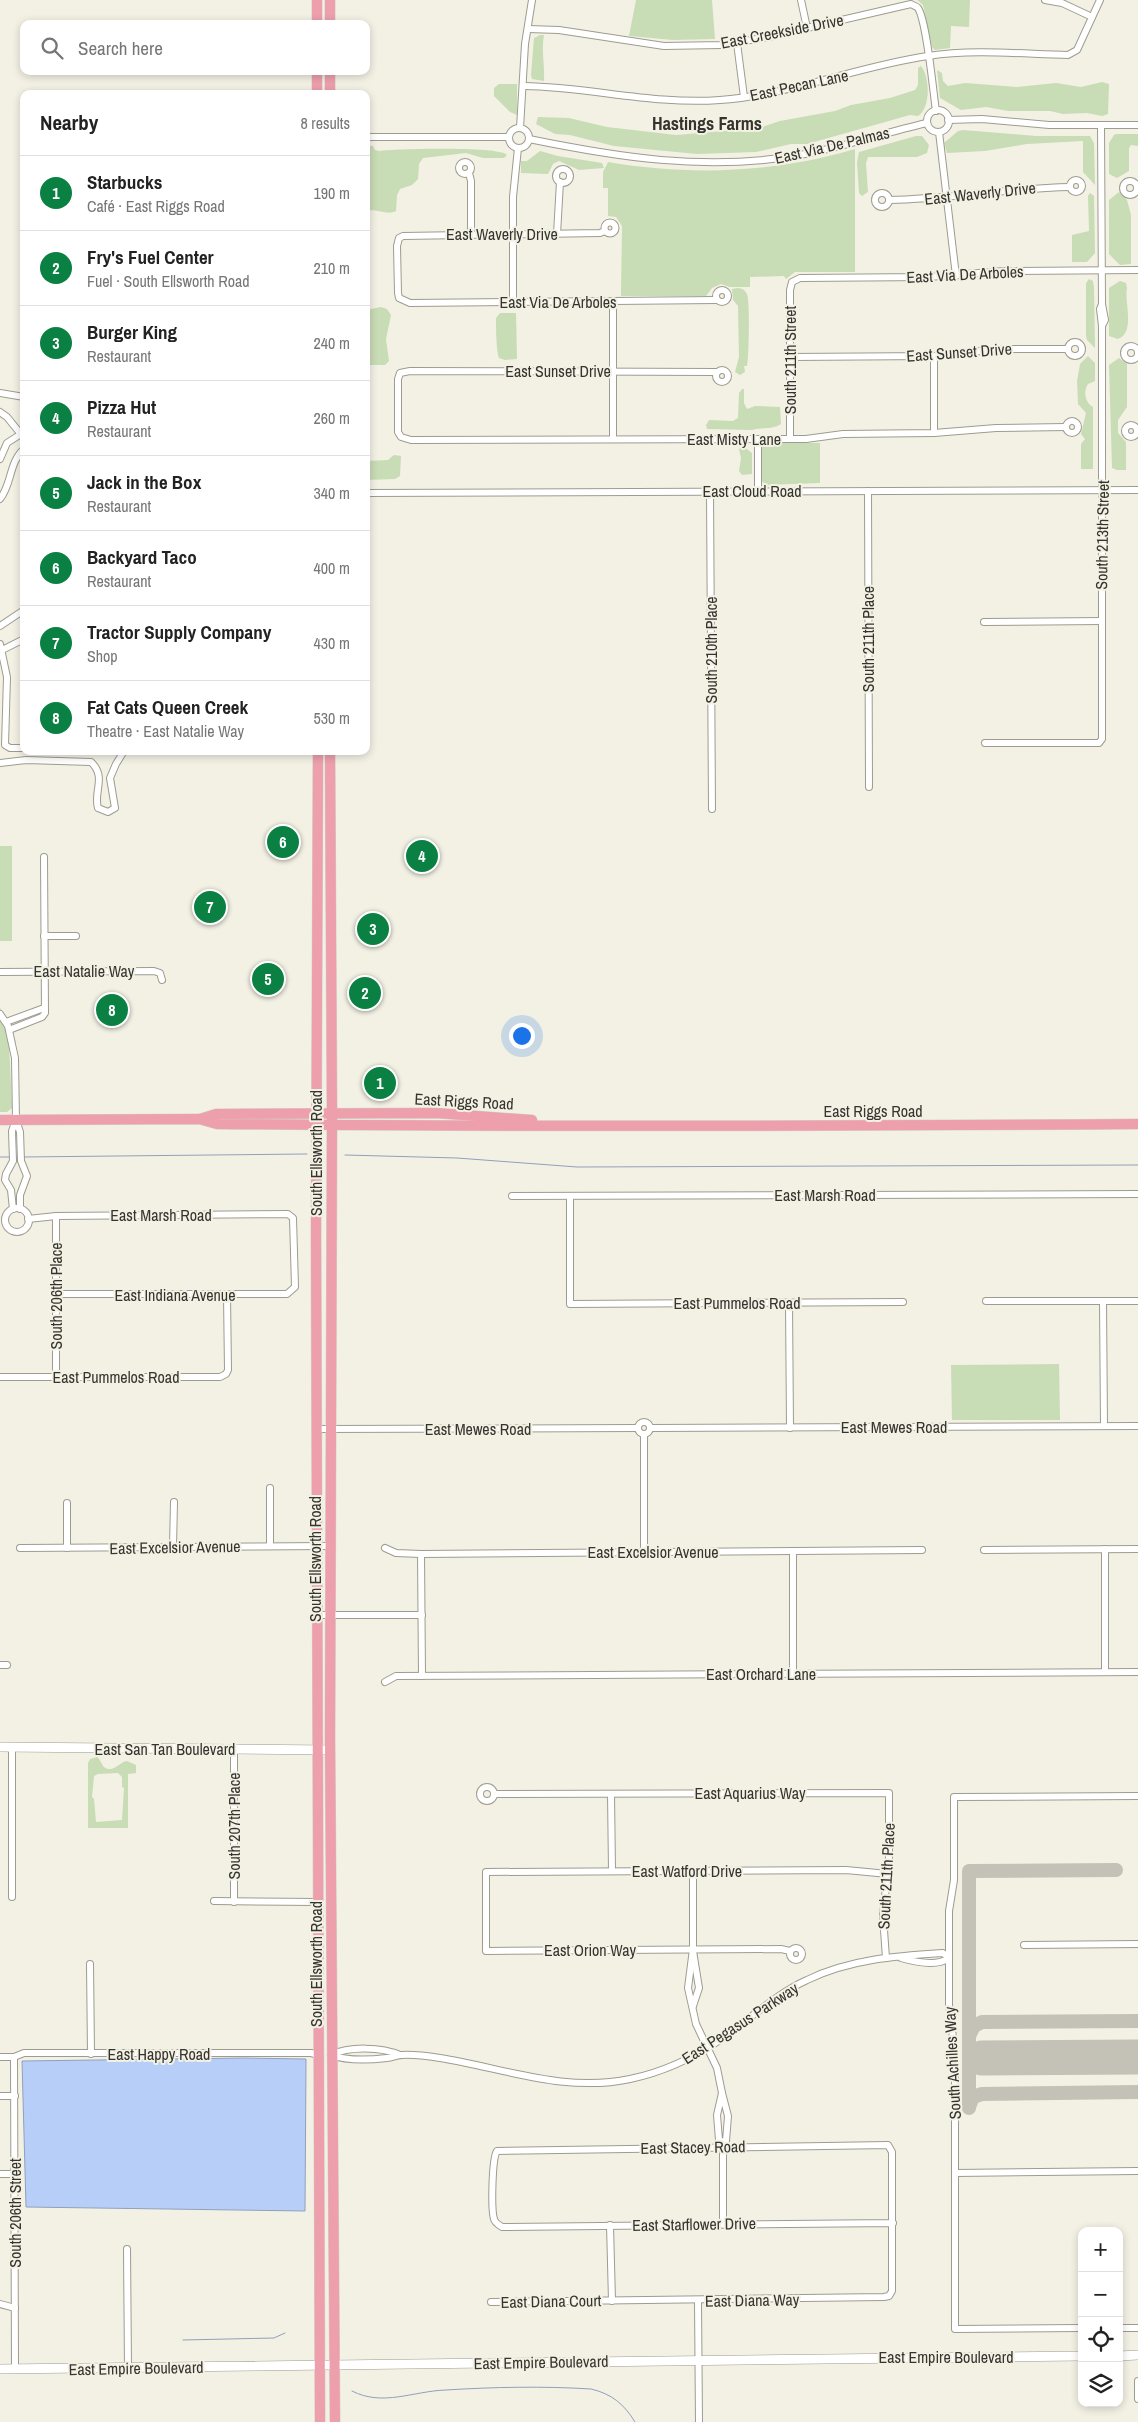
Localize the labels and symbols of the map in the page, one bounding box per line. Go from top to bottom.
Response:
street label: East Creekside Drive [719,8,845,54]
street label: East Pecan Lane [748,64,850,106]
district label: Hastings Farms [652,111,762,136]
street label: East Via De Palmas [772,121,892,169]
street label: East Waverly Drive [923,176,1037,210]
street label: East Waverly Drive [446,223,558,245]
street label: East Via De Arboles [906,260,1024,288]
street label: East Via De Arboles [499,291,617,313]
street label: South 211th Street [779,305,801,414]
street label: East Sunset Drive [905,337,1013,367]
street label: East Sunset Drive [505,360,611,382]
street label: East Misty Lane [687,428,781,450]
street label: East Cloud Road [702,480,802,502]
street label: South 213th Street [1090,480,1114,590]
street label: South 211th Place [857,586,879,692]
street label: South 210th Place [700,596,722,704]
pin: 6 [267,823,299,861]
pin: 4 [406,837,438,875]
pin: 7 [194,888,226,926]
pin: 3 [357,910,389,948]
street label: East Natalie Way [34,960,135,982]
pin: 5 [252,960,284,998]
pin: 2 [349,974,381,1012]
pin: 8 [96,991,128,1029]
your location [509,1023,535,1049]
pin: 1 [364,1064,396,1102]
street label: East Riggs Road [414,1087,514,1115]
street label: South Ellsworth Road [305,1090,327,1216]
street label: East Riggs Road [823,1100,923,1122]
street label: East Marsh Road [774,1184,876,1206]
street label: East Marsh Road [110,1204,212,1226]
street label: South 206th Place [45,1242,67,1350]
street label: East Indiana Avenue [115,1284,235,1306]
street label: East Pummelos Road [674,1292,800,1314]
street label: East Pummelos Road [53,1366,179,1388]
street label: East Mewes Road [841,1416,947,1438]
street label: East Mewes Road [425,1418,531,1440]
street label: South Ellsworth Road [304,1496,326,1622]
street label: East Excelsior Avenue [109,1535,241,1559]
street label: East Excelsior Avenue [587,1541,719,1563]
street label: East Orchard Lane [706,1663,816,1685]
street label: East San Tan Boulevard [95,1738,235,1760]
street label: South 207th Place [223,1772,245,1880]
street label: East Aquarius Way [694,1782,806,1804]
street label: South 211th Place [872,1822,900,1930]
street label: East Watford Drive [632,1860,742,1882]
street label: South Ellsworth Road [305,1901,327,2027]
street label: East Orion Way [544,1939,636,1961]
street label: East Pegasus Parkway [677,1977,803,2069]
street label: South Achilles Way [938,2006,966,2120]
street label: East Happy Road [108,2043,210,2065]
street label: East Stacey Road [640,2135,746,2159]
street label: South 206th Street [4,2158,26,2268]
street label: East Starflower Drive [632,2212,756,2236]
street label: East Diana Way [705,2288,800,2312]
street label: East Diana Court [500,2289,602,2313]
street label: East Empire Boulevard [879,2346,1013,2368]
street label: East Empire Boulevard [473,2350,609,2374]
street label: East Empire Boulevard [68,2356,204,2380]

